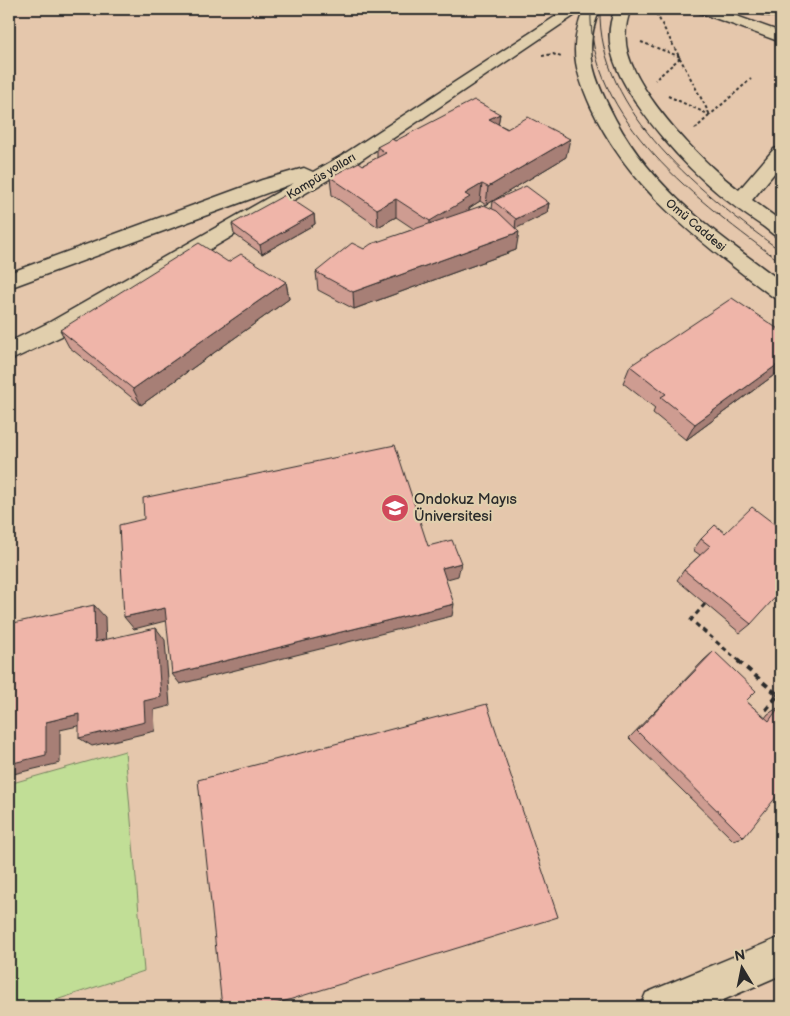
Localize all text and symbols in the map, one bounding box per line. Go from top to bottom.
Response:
street label: Kampüs yolları [284,150,359,203]
street label: Omü Caddesi [663,196,729,255]
place label: Ondokuz Mayıs Üniversitesi [414,490,518,526]
school or university icon: Ondokuz Mayıs Üniversitesi [380,493,410,523]
north arrow [718,944,768,994]
text: N [733,946,746,965]

